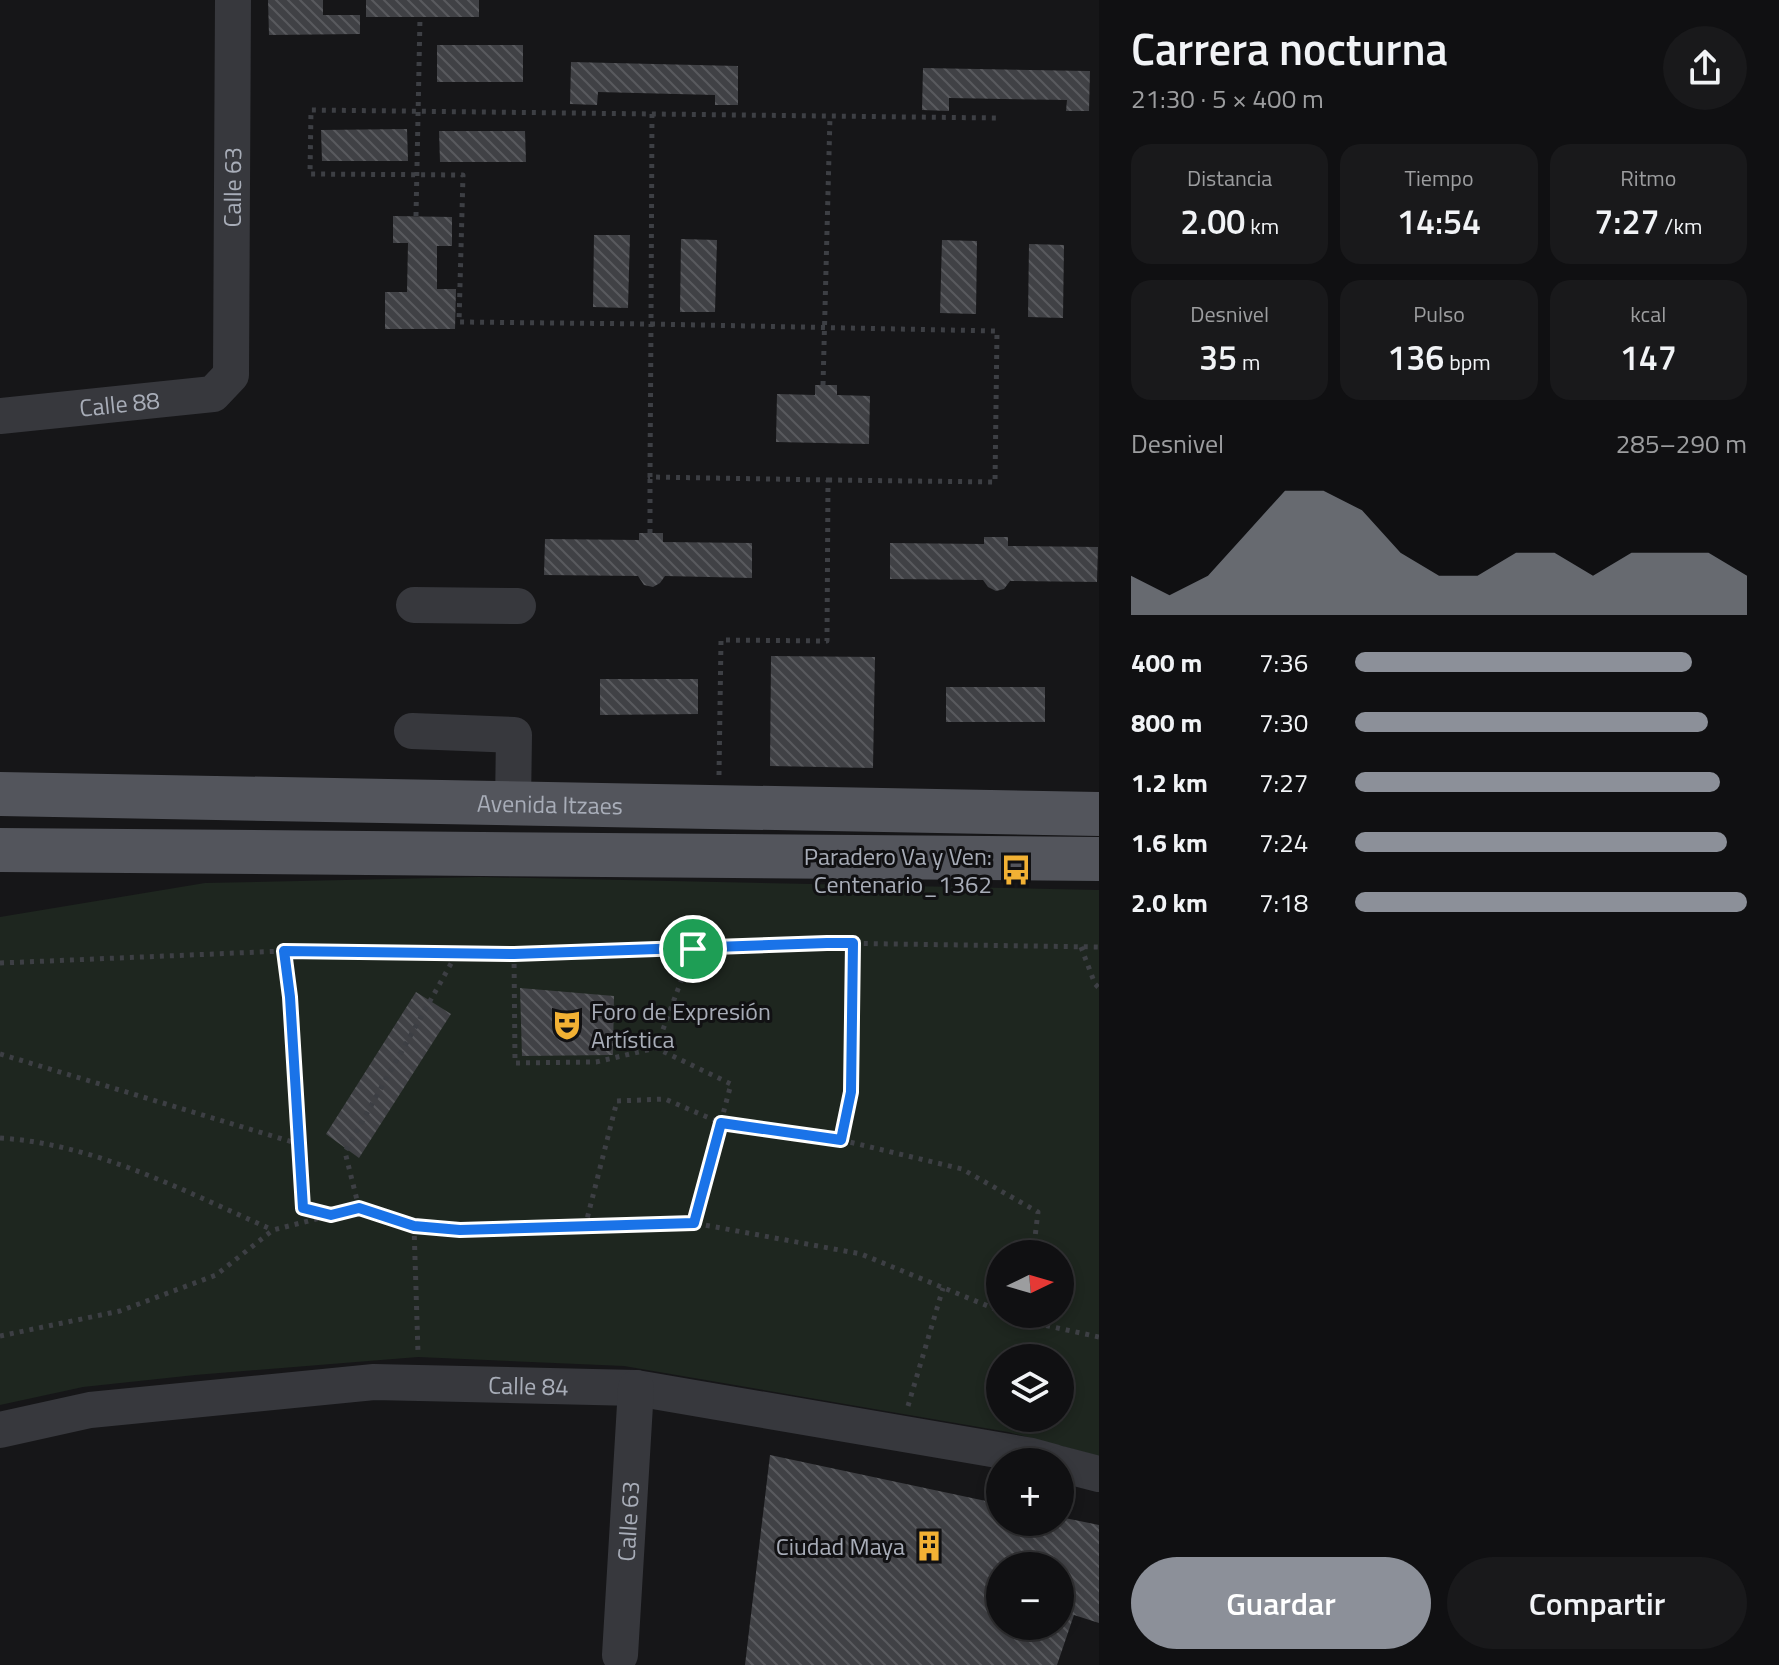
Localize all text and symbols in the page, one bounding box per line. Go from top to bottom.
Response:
text: Carrera nocturna [1131,15,1448,82]
button: share [1663,26,1747,110]
text: 21:30 · 5 × 400 m [1131,79,1324,118]
street label: Calle 63 [214,147,250,228]
text: Distancia [1187,161,1272,195]
text: Tiempo [1404,161,1474,195]
text: Ritmo [1620,161,1676,195]
text: 2.00 [1180,195,1245,247]
text: 14:54 [1397,195,1481,247]
text: 7:27 [1594,195,1660,247]
text: km [1245,209,1279,243]
text: /km [1660,209,1702,243]
text: Desnivel [1190,297,1269,331]
text: Pulso [1413,297,1465,331]
text: kcal [1630,297,1666,331]
text: 35 [1199,331,1237,383]
text: 136 [1387,331,1444,383]
text: 147 [1620,331,1677,383]
text: m [1237,345,1260,379]
text: bpm [1444,345,1491,379]
street label: Calle 88 [77,382,161,426]
text: Desnivel [1131,424,1224,463]
text: 285–290 m [1616,424,1747,463]
text: 400 m [1131,643,1202,682]
text: 7:36 [1259,643,1308,682]
text: 800 m [1131,703,1202,742]
text: 7:30 [1259,703,1308,742]
text: 1.2 km [1131,763,1208,802]
text: 7:27 [1259,763,1308,802]
street label: Avenida Itzaes [477,785,623,823]
text: 1.6 km [1131,823,1208,862]
text: 7:24 [1259,823,1308,862]
place label: Paradero Va y Ven: Centenario_1362 [804,838,992,902]
bus stop icon: Paradero Va y Ven: Centenario_1362 [999,853,1033,887]
text: 2.0 km [1131,883,1208,922]
text: 7:18 [1259,883,1308,922]
pin [659,915,727,983]
icon: arrive [671,927,715,971]
place label: Foro de Expresión Artística [591,993,771,1057]
theatre icon: Foro de Expresión Artística [550,1008,584,1042]
north arrow [986,1240,1074,1328]
map controls [986,1240,1074,1640]
button: layers [986,1344,1074,1432]
street label: Calle 84 [488,1367,569,1404]
button: + [986,1448,1074,1536]
street label: Calle 63 [608,1480,648,1562]
place label: Ciudad Maya [776,1528,905,1564]
building icon: Ciudad Maya [912,1529,946,1563]
button: − [986,1552,1074,1640]
button: Guardar [1131,1557,1431,1649]
button: Compartir [1447,1557,1747,1649]

